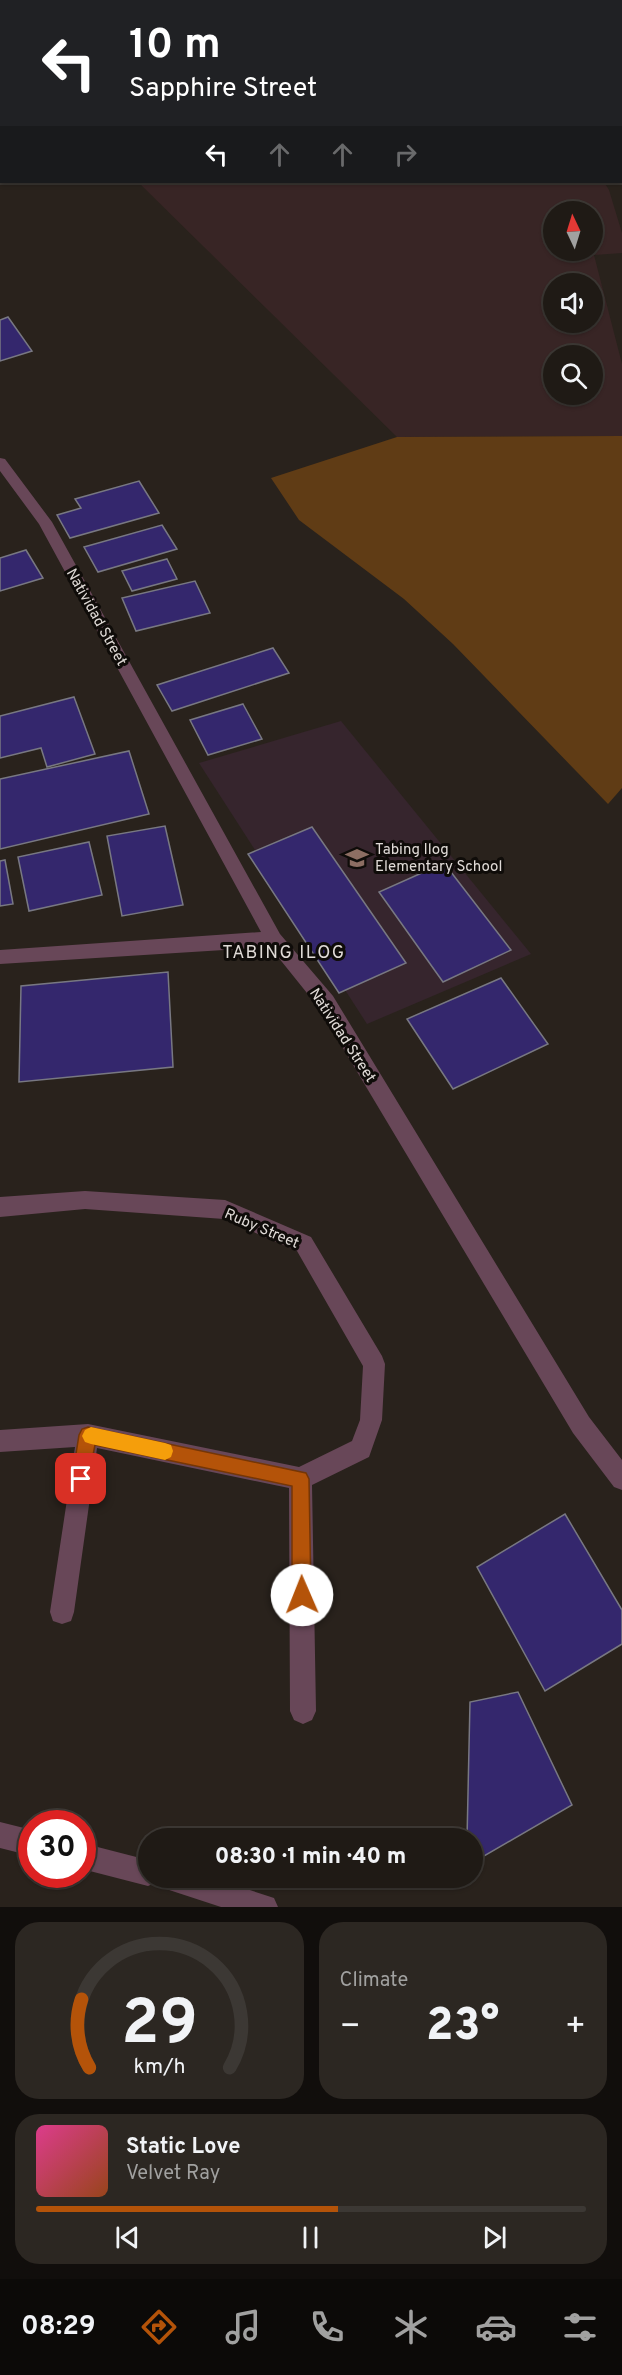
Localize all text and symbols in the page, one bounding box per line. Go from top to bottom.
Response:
text: 10 m [129,20,221,73]
icon: left [30,24,108,102]
text: Sapphire Street [129,72,317,106]
icon: left [200,138,233,171]
icon: ahead [263,138,296,171]
icon: ahead [326,138,359,171]
icon: right [389,138,422,171]
north arrow [543,201,603,261]
map controls [543,201,603,405]
button: sound [543,273,603,333]
button: search [543,345,603,405]
street label: Natividad Street [61,566,130,670]
place label: Tabing Ilog Elementary School [375,841,502,877]
school or university icon: Tabing Ilog Elementary School [344,845,370,871]
district label: TABING ILOG [222,942,346,965]
street label: Natividad Street [304,985,379,1086]
street label: Ruby Street [221,1205,302,1254]
pin [55,1453,106,1504]
icon: arrive [64,1462,97,1495]
position arrow [270,1563,334,1627]
speed limit sign: 30 [18,1810,96,1888]
text: 08:30 · 1 min · 40 m [215,1844,406,1871]
text: Climate [340,1968,408,1994]
text: 29 [121,1987,197,2066]
text: 23° [426,1999,499,2056]
text: − [340,2007,361,2049]
text: + [565,2007,586,2049]
text: km/h [133,2054,185,2081]
text: Static Love [126,2134,240,2161]
text: Velvet Ray [126,2161,220,2187]
icon: previous [111,2221,144,2254]
icon: pause [294,2221,327,2254]
icon: next [478,2221,511,2254]
icon: directions [138,2306,180,2348]
icon: music [222,2306,264,2348]
icon: phone [306,2306,348,2348]
icon: climate [390,2306,432,2348]
icon: car [475,2306,517,2348]
icon: filters [559,2306,601,2348]
text: 08:29 [21,2310,96,2344]

